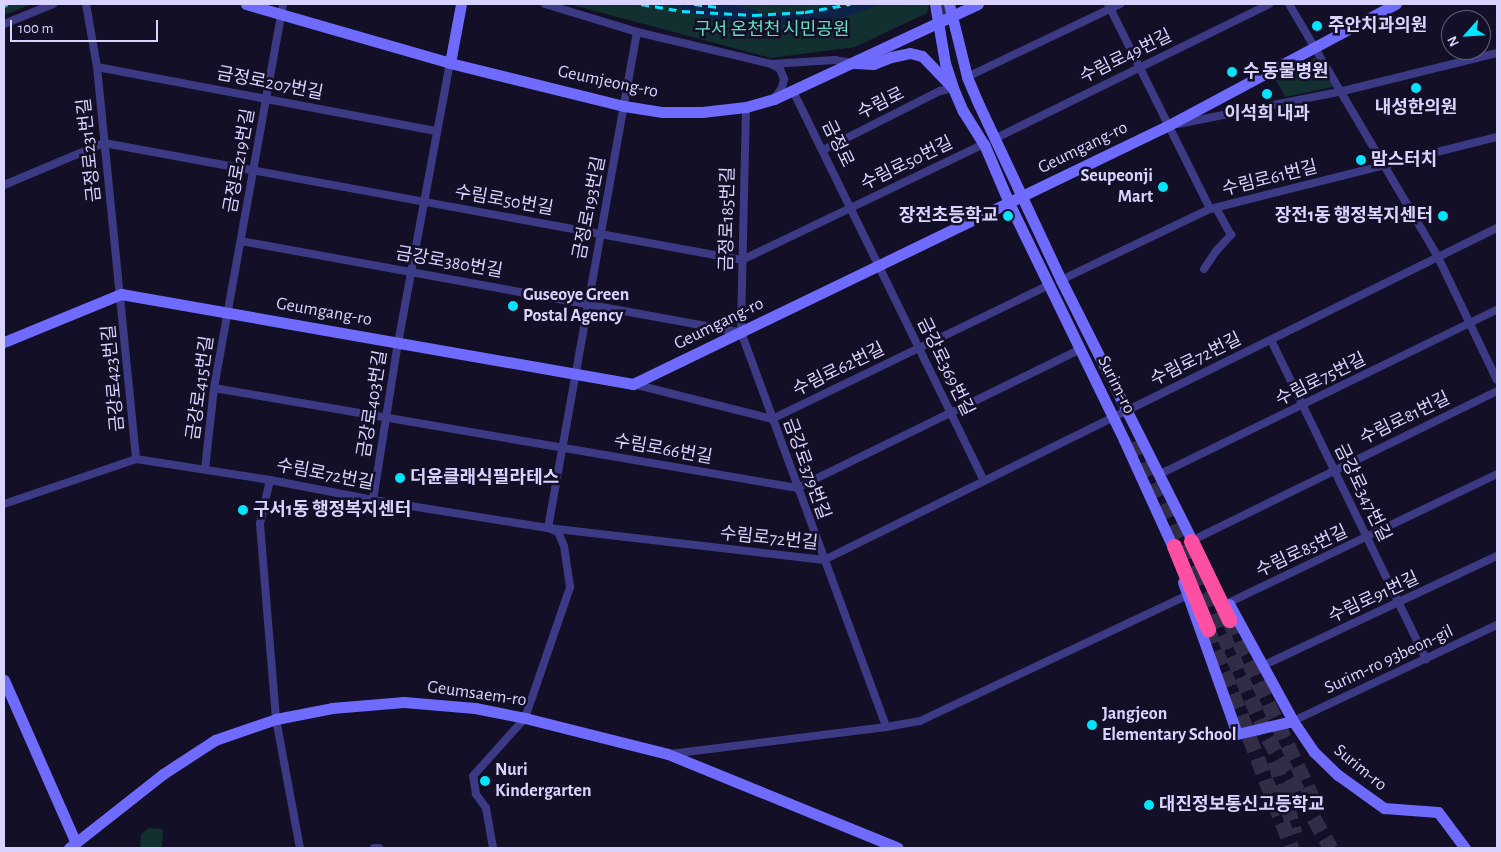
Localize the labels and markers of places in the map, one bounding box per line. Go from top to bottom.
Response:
place label: 주안치과의원 [1328,15,1427,37]
marker: 주안치과의원 [1310,19,1324,33]
place label: 수 동물병원 [1243,61,1329,83]
marker: 수 동물병원 [1225,65,1239,79]
marker: 내성한의원 [1409,81,1423,95]
marker: 이석희 내과 [1260,87,1274,101]
place label: 내성한의원 [1375,97,1457,119]
place label: 이석희 내과 [1224,103,1310,125]
place label: 맘스터치 [1371,149,1437,171]
marker: 맘스터치 [1355,154,1367,166]
place label: Seupeonji Mart [1080,166,1153,208]
marker: Seupeonji Mart [1157,181,1169,193]
place label: 장전초등학교 [899,205,998,227]
place label: 장전1동 행정복지센터 [1275,205,1433,227]
marker: 장전초등학교 [1002,210,1014,222]
marker: 장전1동 행정복지센터 [1437,210,1449,222]
place label: Guseoye Green Postal Agency [523,285,629,328]
marker: Guseoye Green Postal Agency [507,300,519,312]
place label: 더윤클래식필라테스 [410,467,559,489]
marker: 더윤클래식필라테스 [394,472,406,484]
place label: 구서1동 행정복지센터 [253,499,411,521]
marker: 구서1동 행정복지센터 [237,504,249,516]
place label: Jangjeon Elementary School [1102,704,1237,746]
marker: Jangjeon Elementary School [1086,719,1098,731]
place label: Nuri Kindergarten [495,760,592,802]
marker: Nuri Kindergarten [479,775,491,787]
place label: 대진정보통신고등학교 [1159,794,1325,816]
marker: 대진정보통신고등학교 [1143,799,1155,811]

